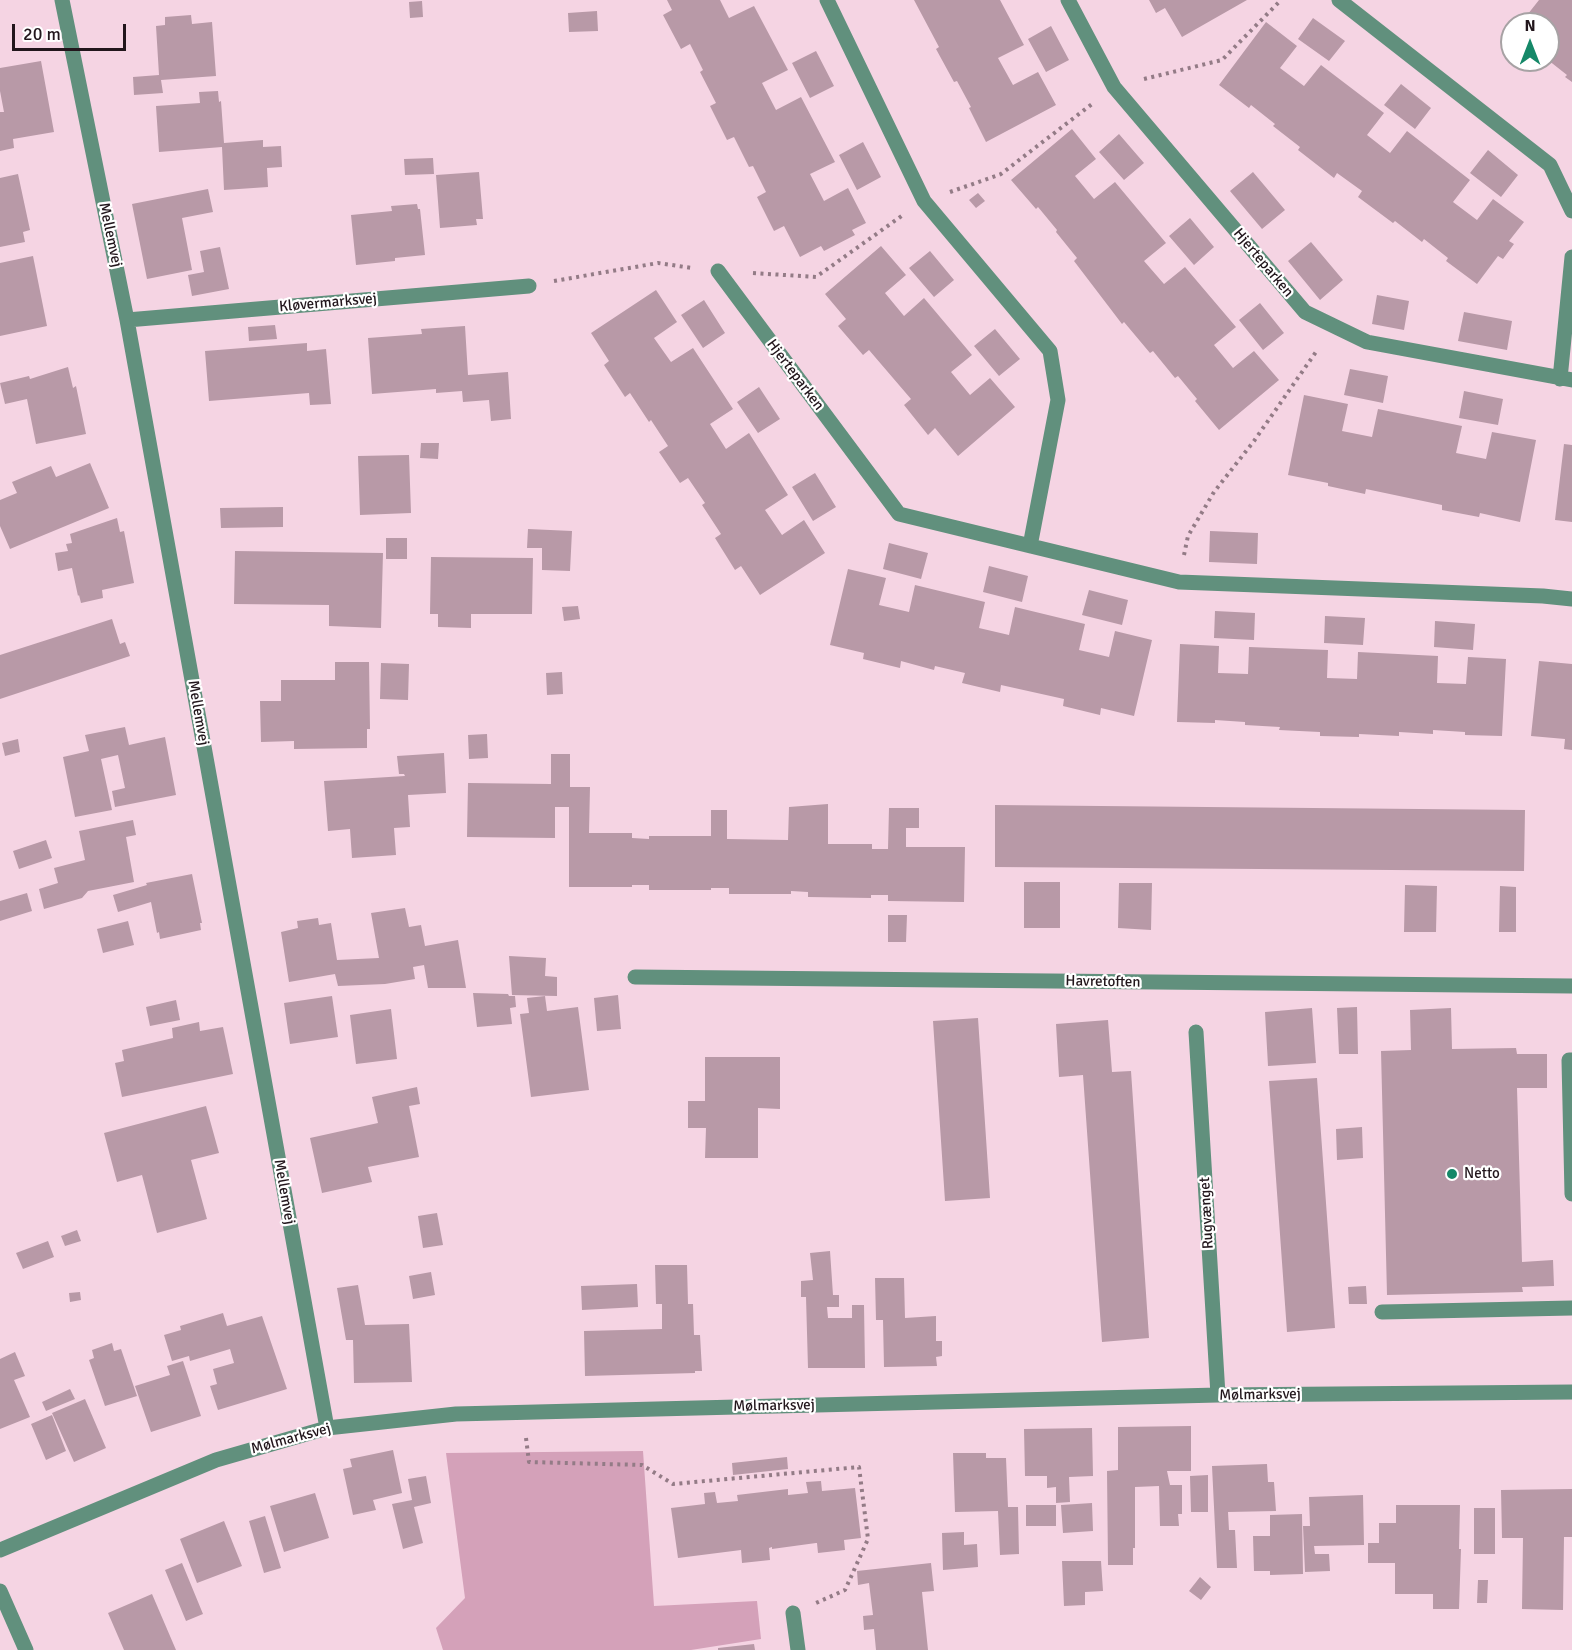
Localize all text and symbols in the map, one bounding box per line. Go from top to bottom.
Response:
scale bar [15,12,129,50]
north arrow [1500,12,1560,72]
text: N [1524,16,1536,36]
text: 20 m [23,23,61,45]
street label: Mellemvej [94,201,126,269]
street label: Hjerteparken [1229,225,1297,301]
street label: Kløvermarksvej [278,290,378,316]
street label: Hjerteparken [762,336,828,414]
street label: Mellemvej [183,679,213,747]
street label: Havretoften [1065,972,1141,992]
street label: Mellemvej [269,1158,299,1226]
place label: Netto [1464,1165,1500,1183]
marker: Netto [1445,1167,1459,1181]
street label: Rugvænget [1196,1176,1218,1250]
street label: Mølmarksvej [1219,1385,1301,1405]
street label: Mølmarksvej [733,1396,815,1416]
street label: Mølmarksvej [249,1420,333,1458]

